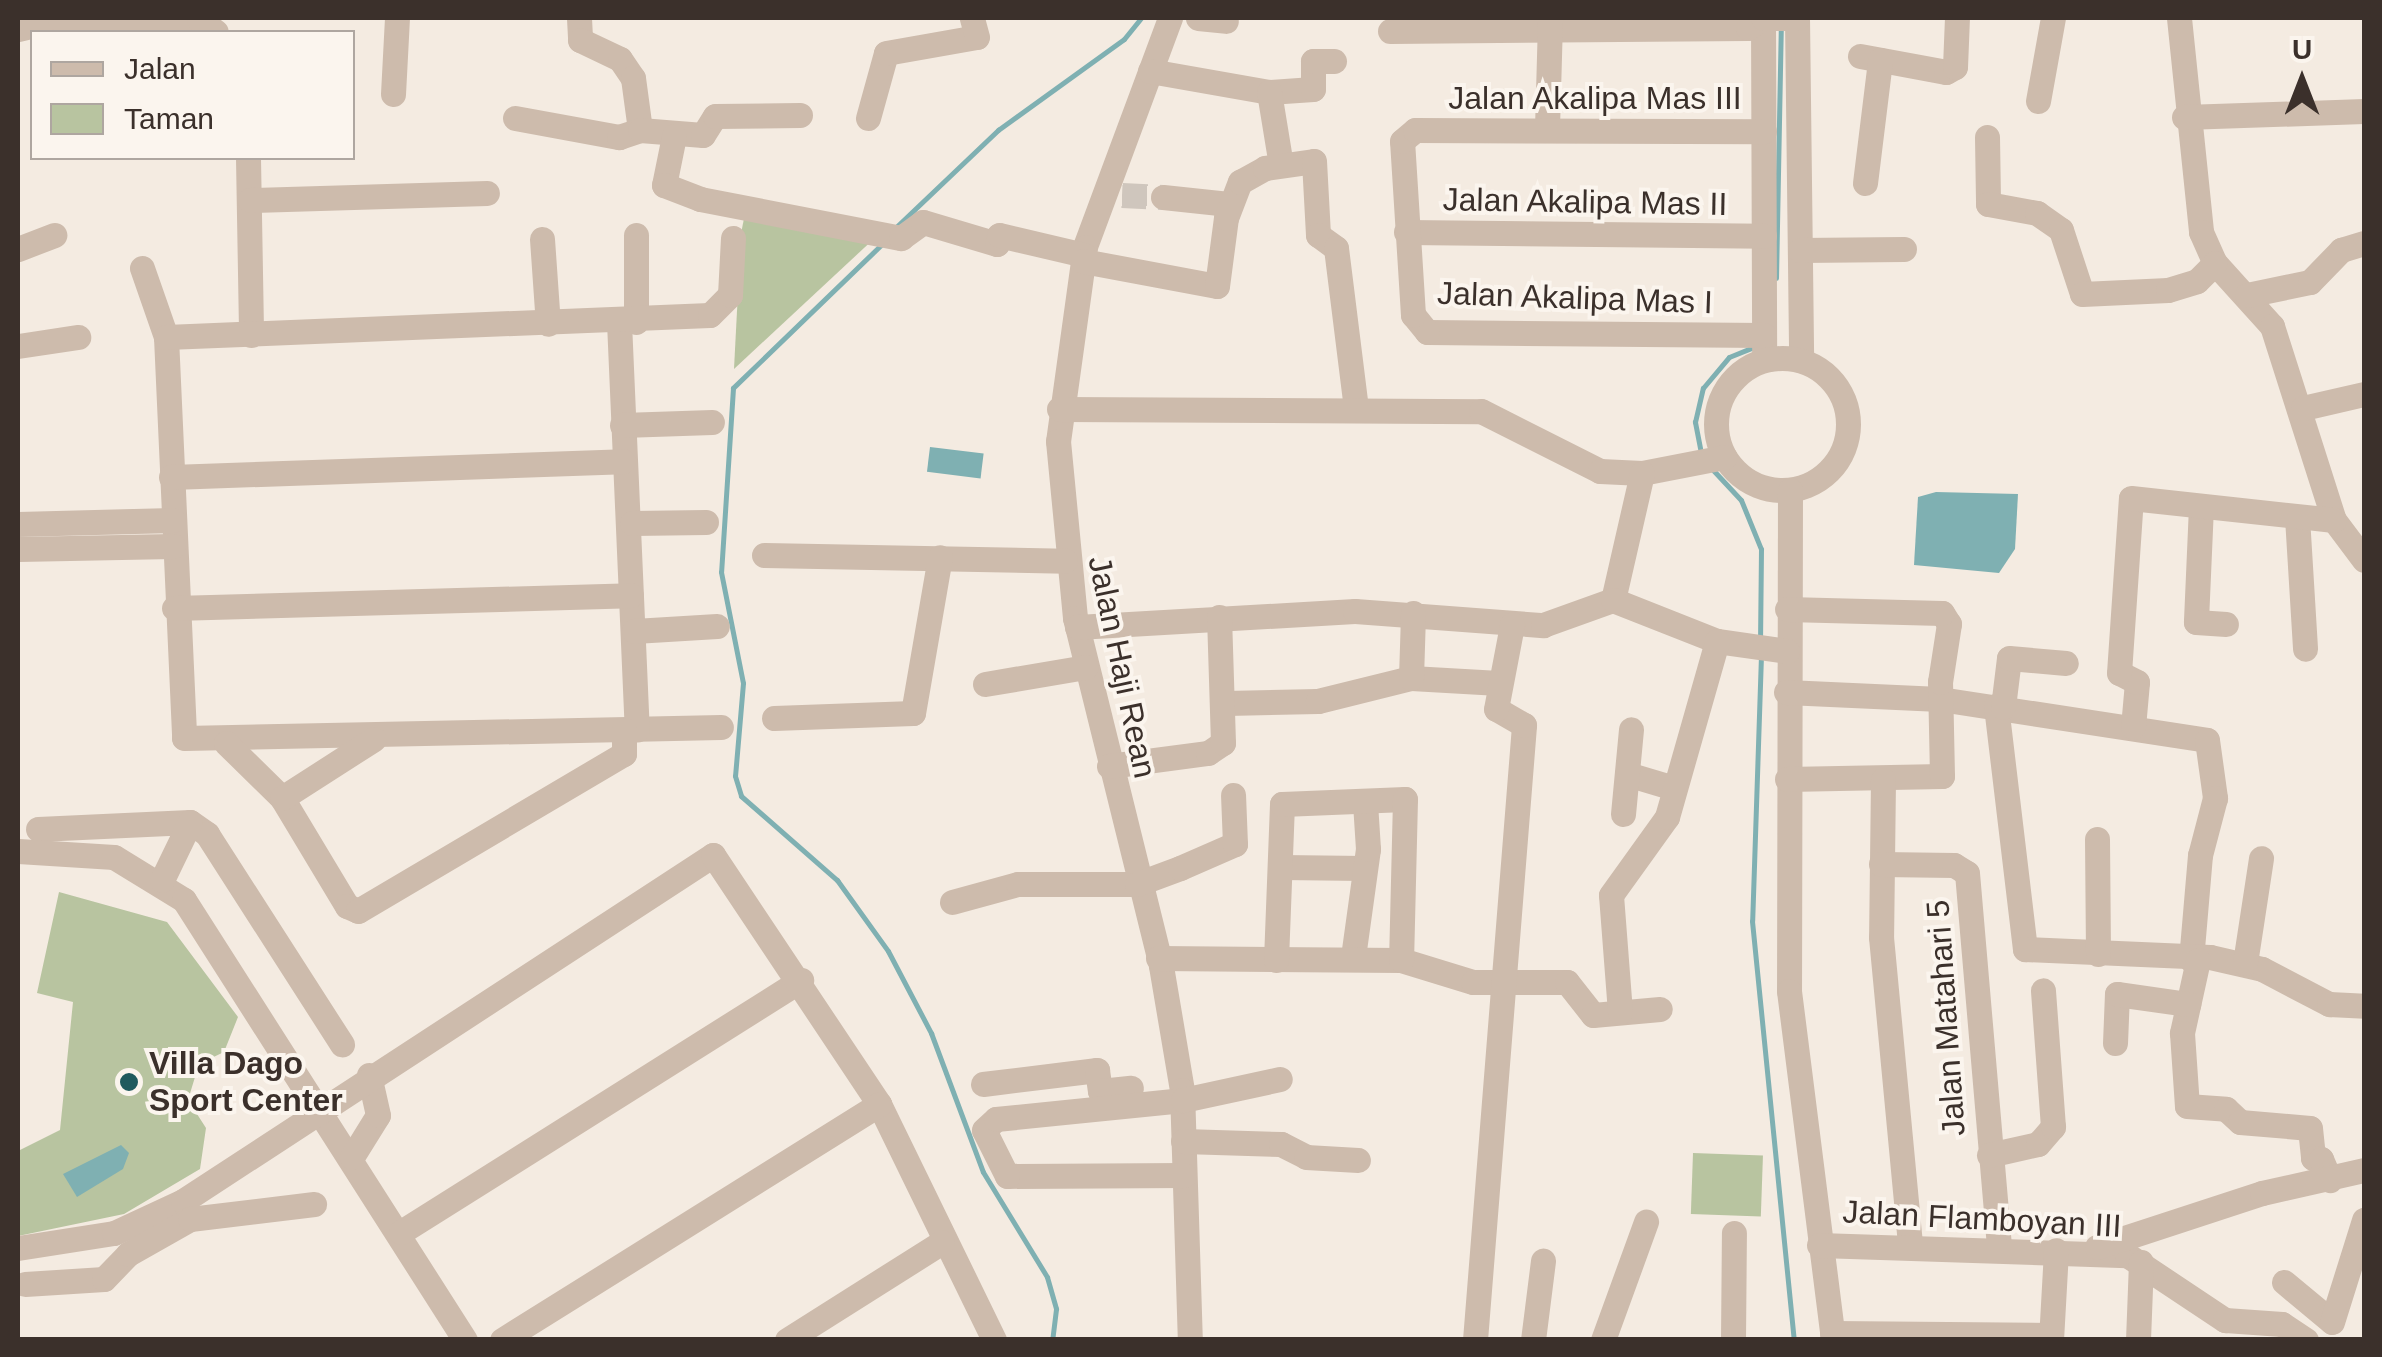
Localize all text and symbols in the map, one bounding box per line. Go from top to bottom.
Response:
legend [30,30,355,160]
north arrow [2252,30,2352,130]
text: U [2292,34,2312,65]
text: Jalan [124,52,196,85]
street label: Jalan Akalipa Mas III [1447,79,1743,117]
text: Taman [124,102,214,135]
street label: Jalan Akalipa Mas II [1442,180,1728,224]
street label: Jalan Akalipa Mas I [1436,274,1714,322]
street label: Jalan Haji Rean [1080,553,1164,781]
street label: Jalan Matahari 5 [1919,899,1973,1137]
place label: Villa Dago Sport Center [149,1045,343,1120]
marker: Villa Dago Sport Center [118,1071,140,1093]
street label: Jalan Flamboyan III [1842,1193,2122,1245]

